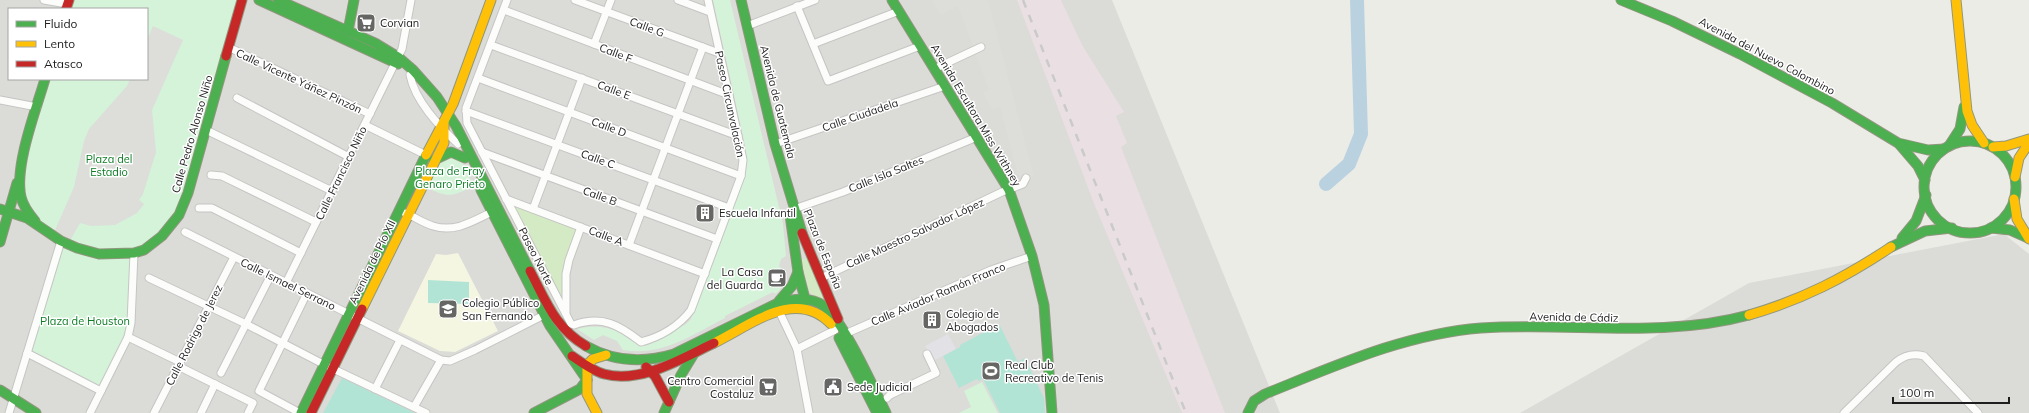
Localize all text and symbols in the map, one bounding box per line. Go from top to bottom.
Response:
legend [8,8,148,80]
supermarket icon: Corvian [355,12,377,34]
street label: Calle G [628,14,666,40]
street label: Avenida del Nuevo Colombino [1697,14,1837,98]
text: Fluido [44,16,78,31]
place label: Corvian [380,16,419,30]
text: Lento [44,36,75,51]
street label: Calle F [598,40,634,66]
street label: Avenida Escultora Miss Withney [928,41,1024,189]
street label: Avenida de Guatemala [757,44,799,160]
street label: Calle Vicente Yáñez Pinzón [234,46,364,116]
street label: Paseo Circunvalación [712,49,748,159]
text: Atasco [44,56,83,71]
street label: Calle Pedro Alonso Niño [168,73,216,195]
street label: Calle E [595,78,633,102]
street label: Calle Ciudadela [820,95,900,135]
street label: Calle D [590,114,628,140]
street label: Calle Francisco Niño [312,124,370,222]
street label: Calle C [579,146,617,172]
park label: Plaza del Estadio [86,152,132,179]
street label: Calle Isla Saltes [846,153,926,195]
park label: Plaza de Fray Genaro Prieto [415,164,485,191]
street label: Calle B [581,183,619,209]
street label: Calle Maestro Salvador López [844,195,987,271]
building icon: Escuela Infantil [694,202,716,224]
place label: Escuela Infantil [719,206,796,220]
street label: Plaza de España [801,207,845,291]
street label: Avenida de Pío XII [346,218,398,306]
street label: Calle A [587,223,625,249]
street label: Paseo Norte [516,225,556,287]
street label: Calle Ismael Serrano [238,255,338,313]
street label: Calle Aviador Ramón Franco [869,259,1007,329]
place label: La Casa del Guarda [707,265,763,292]
cafe icon: La Casa del Guarda [766,267,788,289]
street label: Calle Rodrigo de Jerez [162,282,226,388]
place label: Colegio Público San Fernando [462,296,539,323]
school or university icon: Colegio Público San Fernando [437,298,459,320]
place label: Colegio de Abogados [946,307,999,334]
building icon: Colegio de Abogados [921,309,943,331]
street label: Avenida de Cádiz [1529,309,1619,325]
park label: Plaza de Houston [40,314,130,328]
place label: Real Club Recreativo de Tenis [1005,358,1104,385]
sports icon: Real Club Recreativo de Tenis [980,360,1002,382]
place label: Centro Comercial Costaluz [667,374,754,401]
supermarket icon: Centro Comercial Costaluz [757,376,779,398]
public building icon: Sede Judicial [822,376,844,398]
scale bar [1893,379,2009,405]
place label: Sede Judicial [847,380,912,394]
text: 100 m [1899,385,1934,400]

